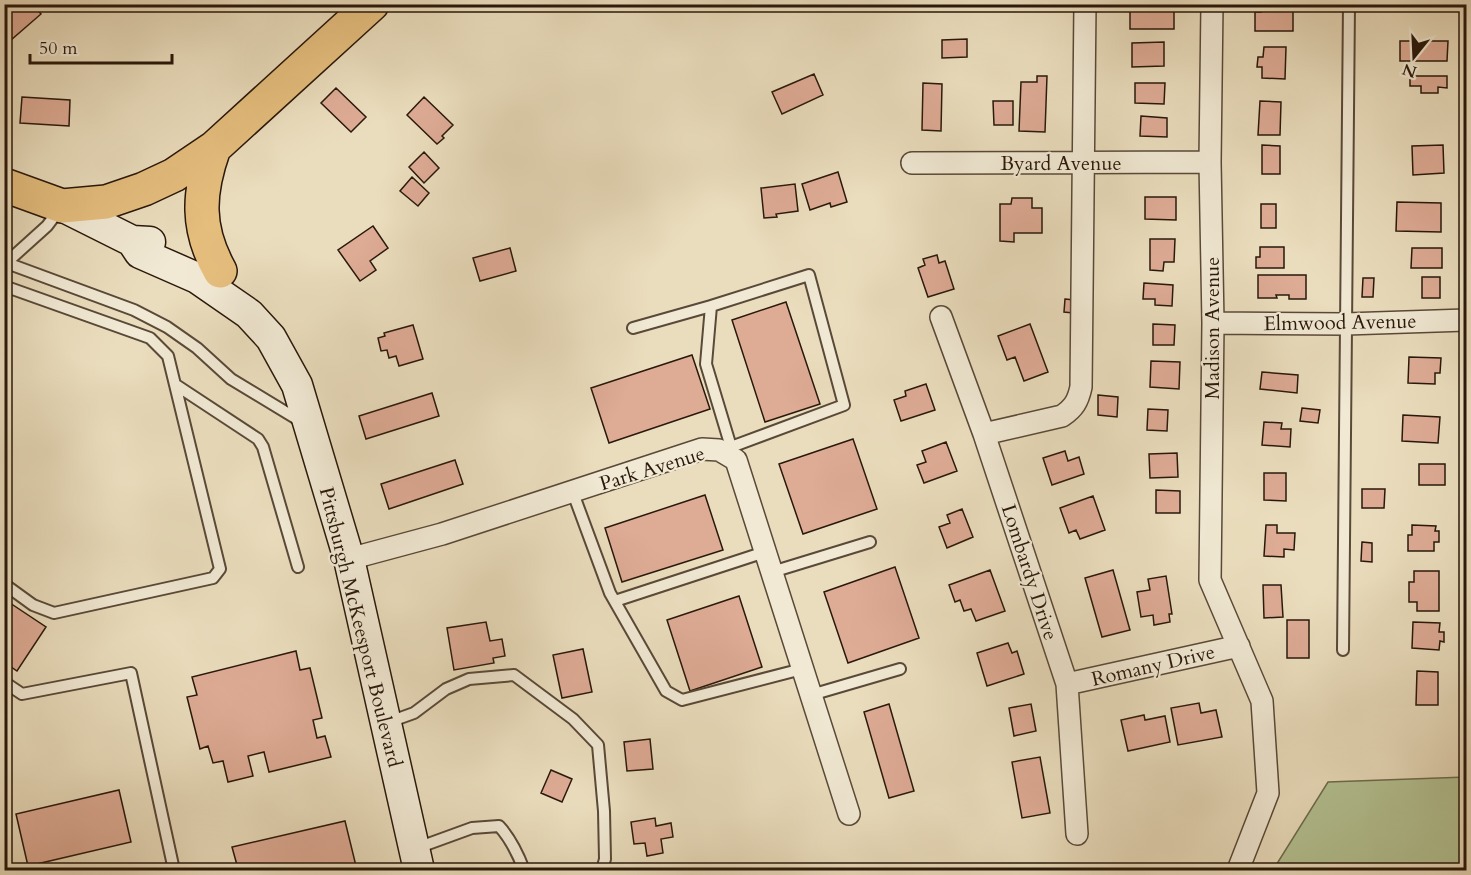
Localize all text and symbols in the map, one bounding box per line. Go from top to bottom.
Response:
scale bar [30,27,172,65]
north arrow [1384,27,1444,87]
text: 50 m [39,36,78,61]
text: N [1400,58,1420,83]
street label: Byard Avenue [1001,150,1121,177]
street label: Madison Avenue [1199,257,1226,399]
street label: Elmwood Avenue [1263,308,1417,337]
street label: Park Avenue [596,440,708,497]
street label: Pittsburgh McKeesport Boulevard [313,484,409,770]
street label: Lombardy Drive [995,501,1064,644]
street label: Romany Drive [1089,638,1217,693]

